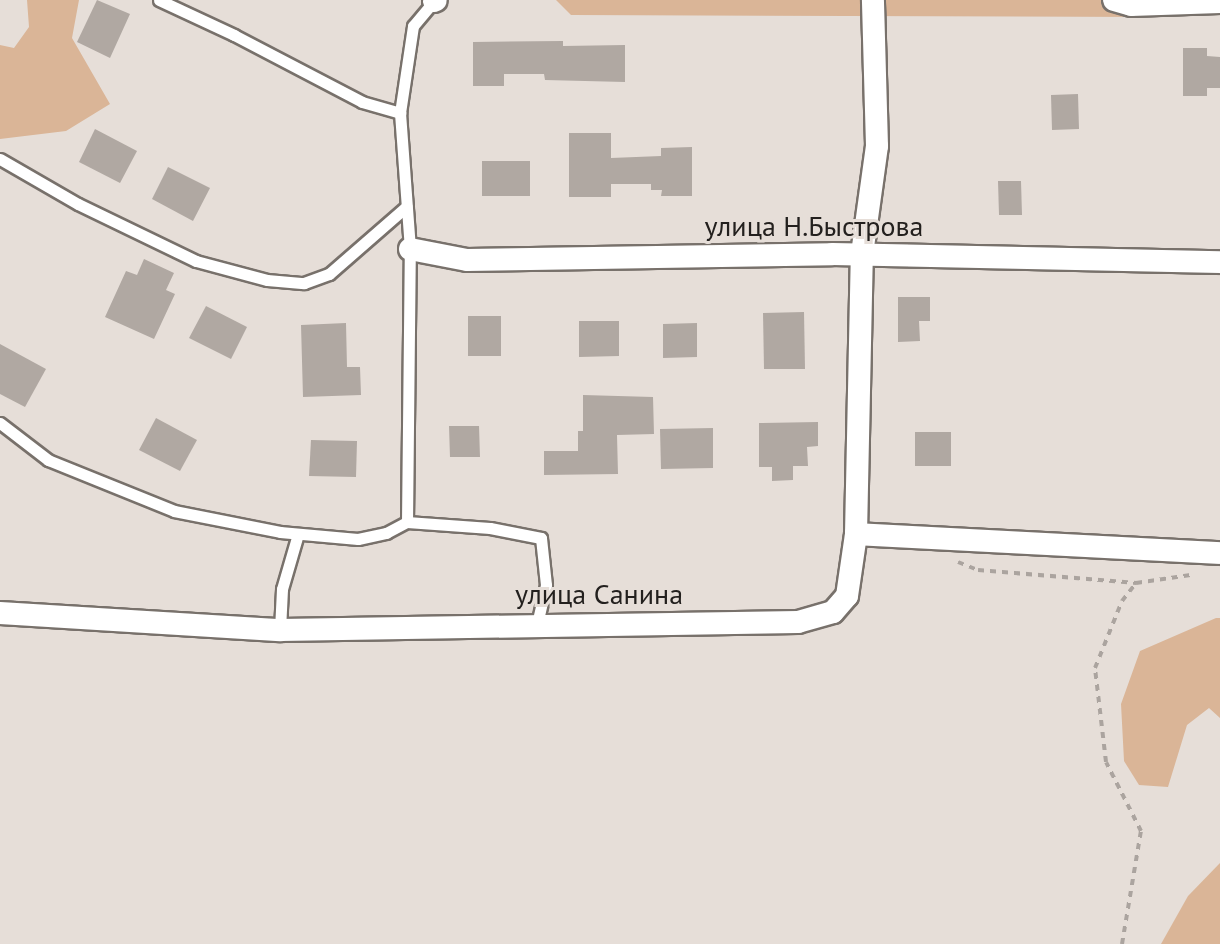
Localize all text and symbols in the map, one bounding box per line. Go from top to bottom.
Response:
street label: улица Н.Быстрова [705,209,923,243]
street label: улица Санина [515,577,683,611]

